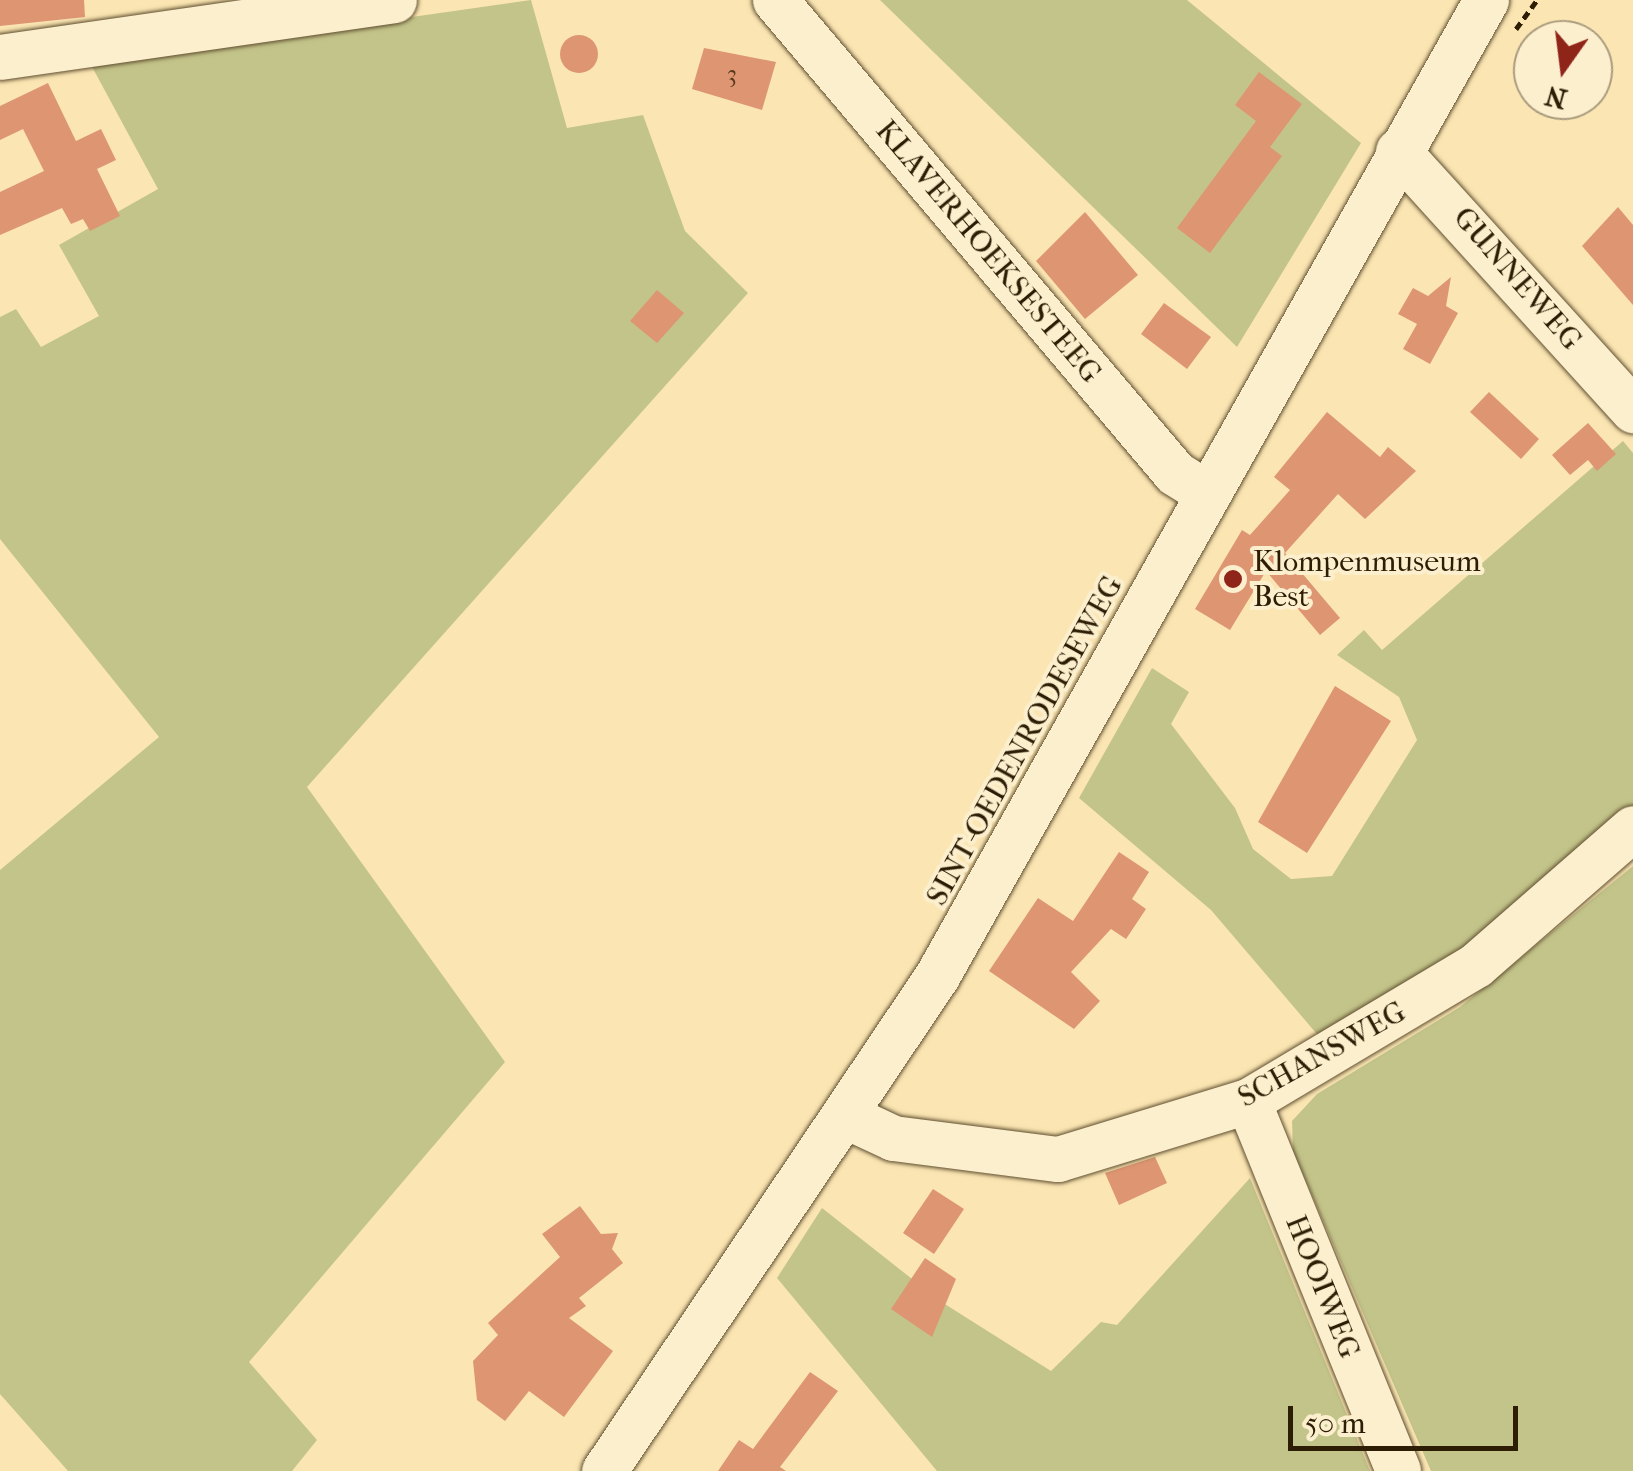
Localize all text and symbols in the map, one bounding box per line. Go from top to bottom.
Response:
north arrow [1513,20,1613,120]
house number: 3 [727,59,737,89]
text: N [1542,79,1570,116]
street label: KLAVERHOEKSESTEEG [868,113,1108,391]
street label: GUNNEWEG [1445,200,1589,358]
place label: Klompenmuseum Best [1253,544,1481,614]
marker: Klompenmuseum Best [1222,568,1244,590]
street label: SINT-OEDENRODESEWEG [919,570,1131,912]
street label: SCHANSWEG [1232,994,1412,1116]
street label: HOOIWEG [1277,1210,1367,1364]
scale bar [1293,1386,1523,1448]
text: 50 m [1305,1406,1366,1441]

